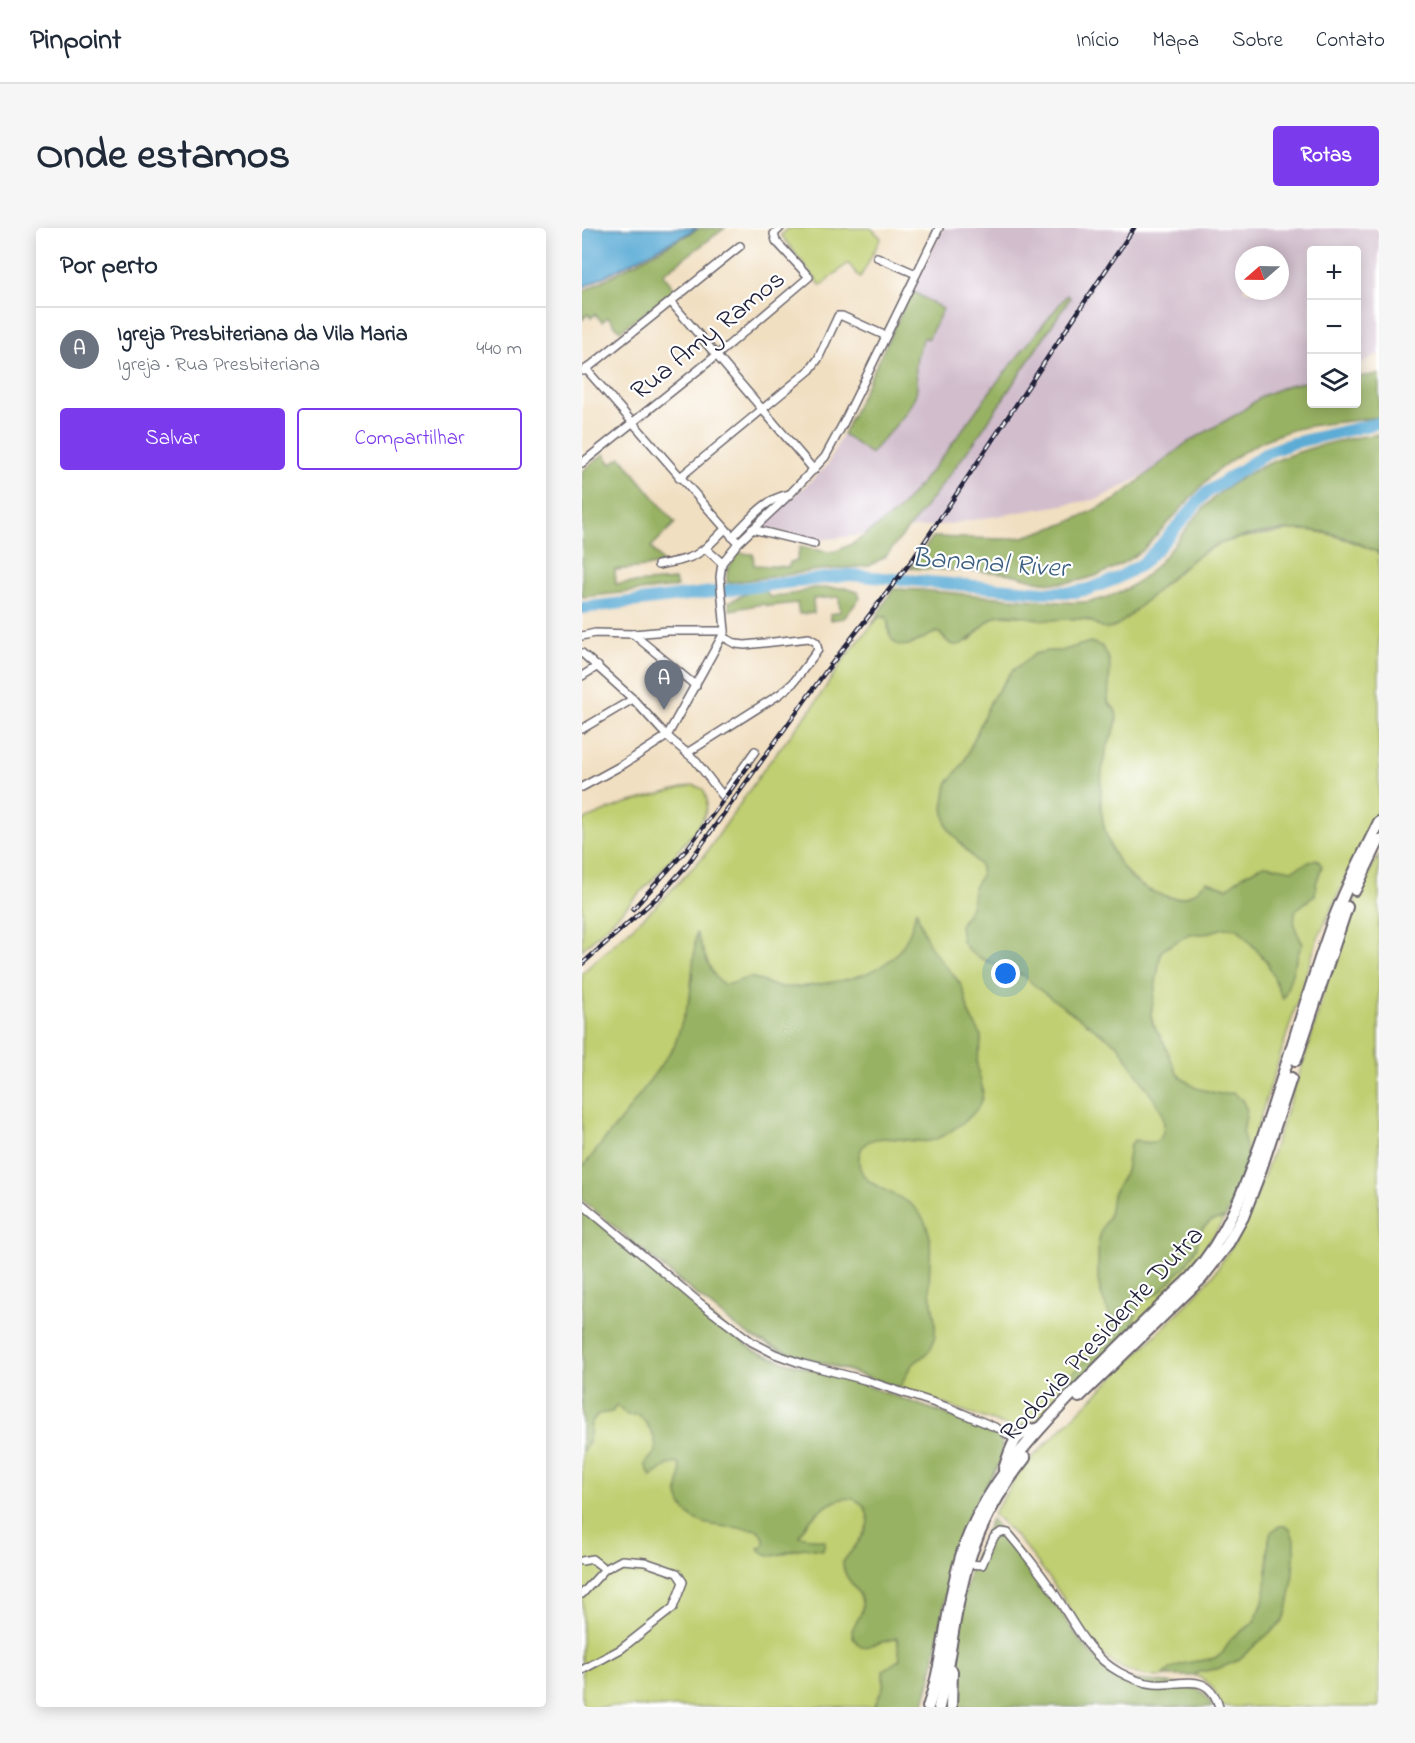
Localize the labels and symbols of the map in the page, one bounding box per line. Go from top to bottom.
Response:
north arrow [1235,246,1289,300]
street label: Rua Amy Ramos [623,261,794,411]
water label: Bananal River [910,539,1073,591]
pin: A [644,660,683,710]
your location [991,959,1020,988]
street label: Rodovia Presidente Dutra [992,1218,1214,1452]

